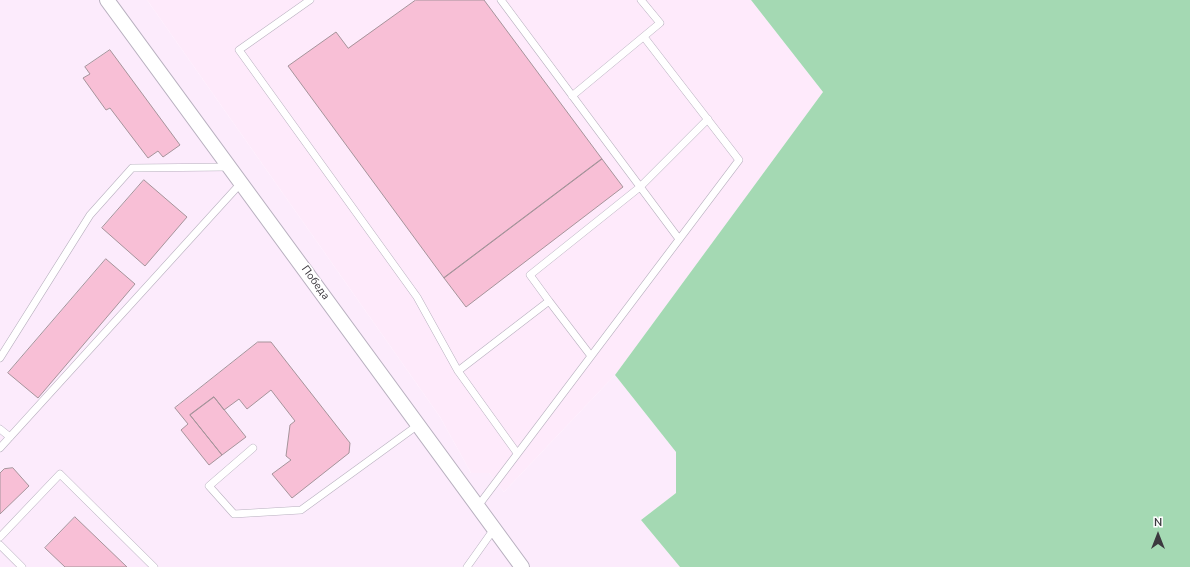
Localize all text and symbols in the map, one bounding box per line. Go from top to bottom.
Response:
street label: Победа [298,263,332,303]
north arrow [1138,515,1178,555]
text: N [1154,515,1162,530]

